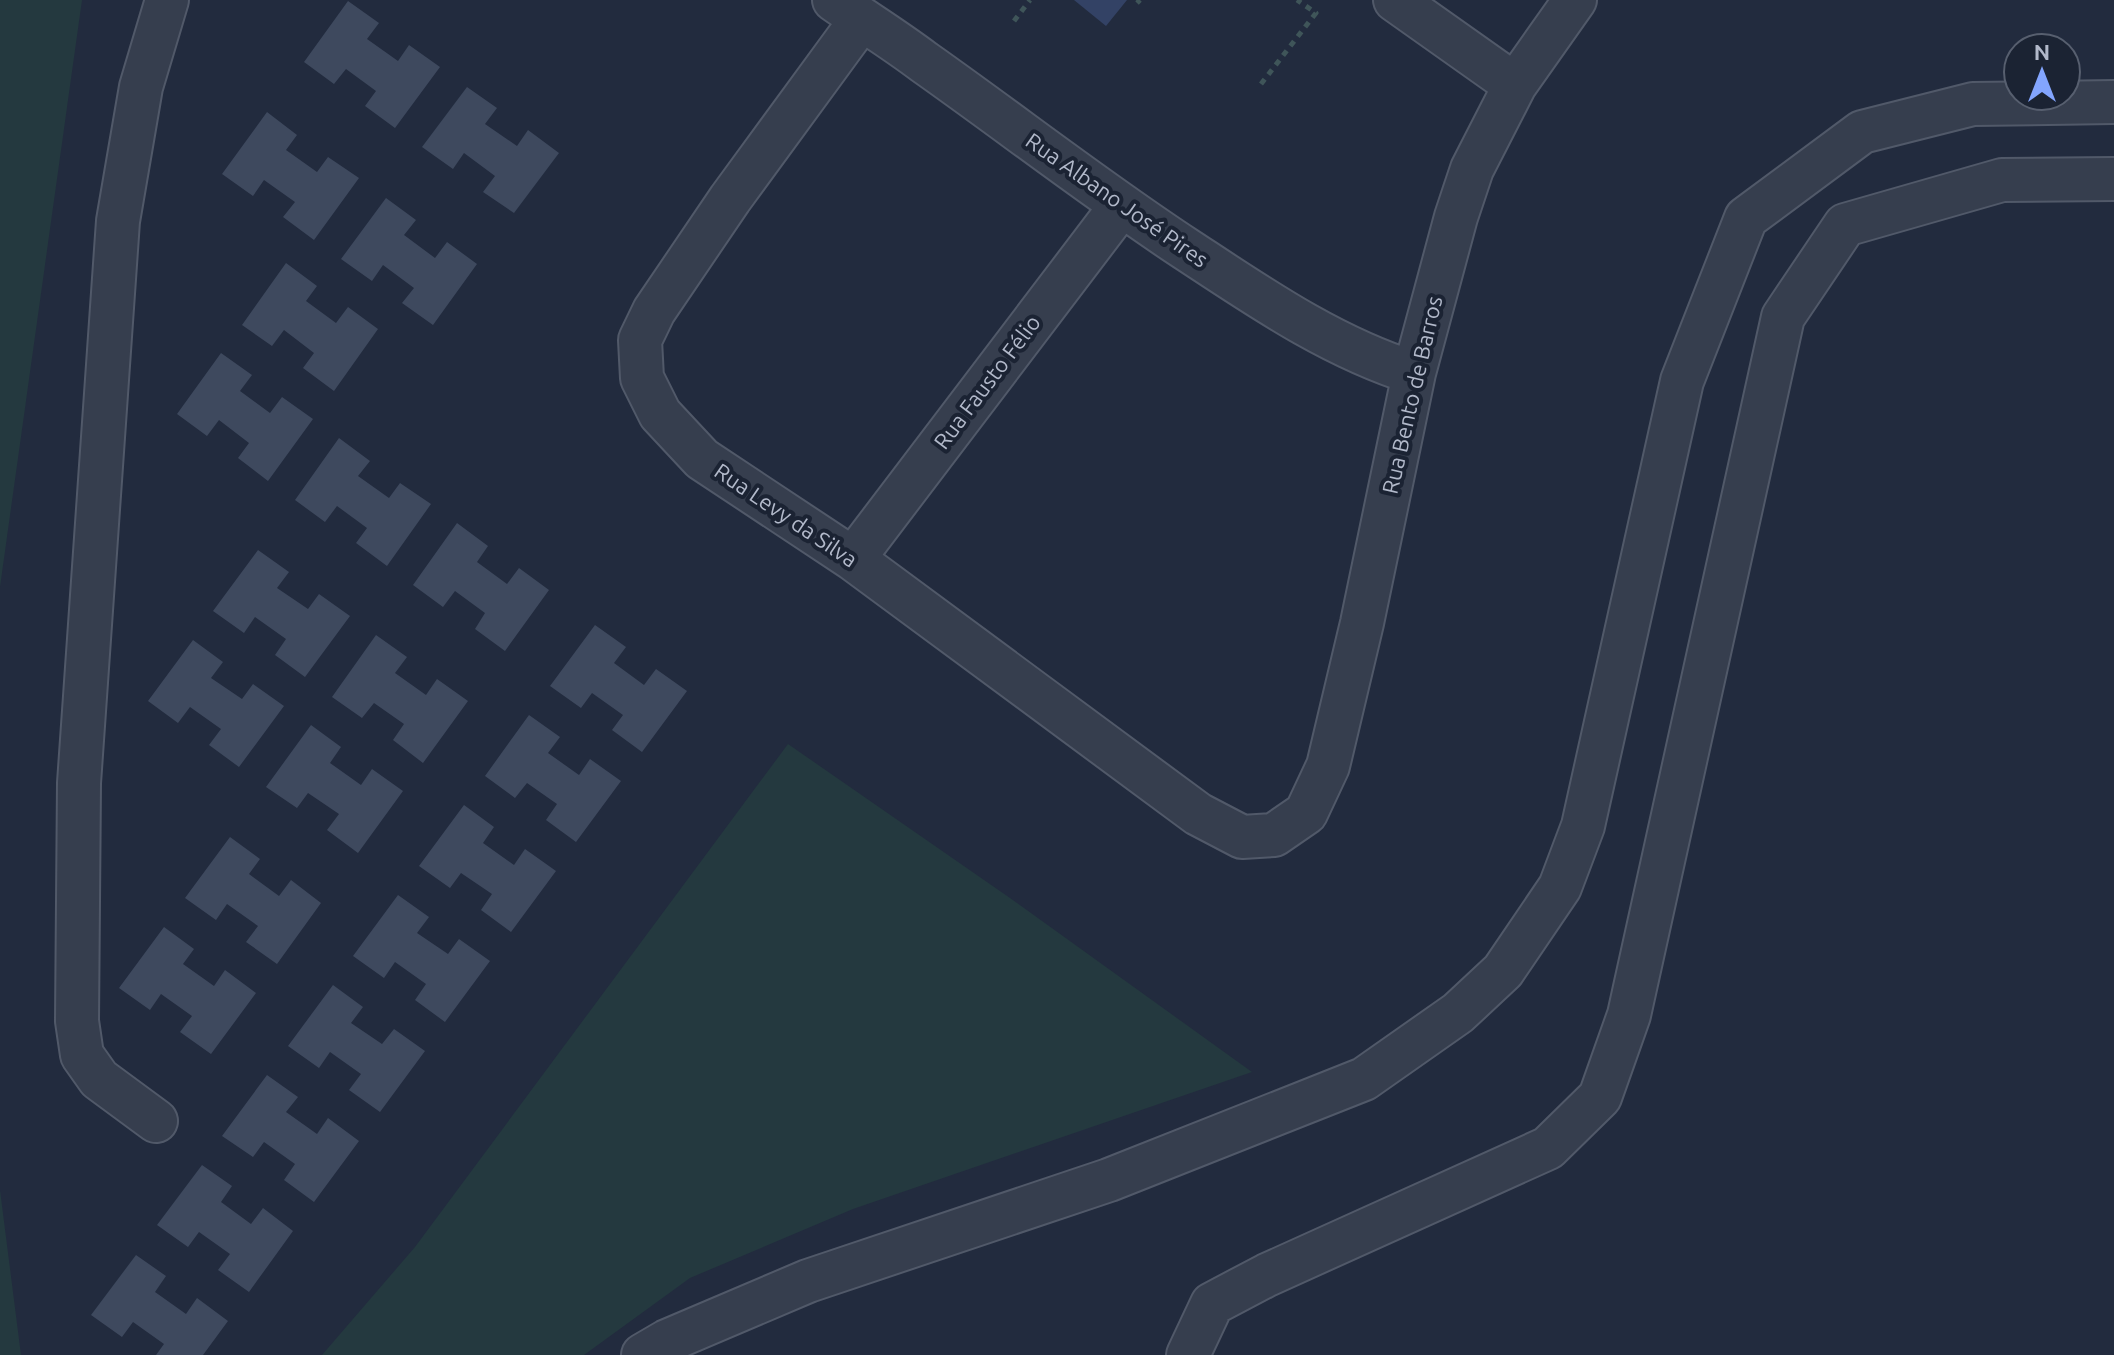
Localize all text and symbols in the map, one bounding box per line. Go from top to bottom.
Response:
north arrow [2002,32,2082,112]
text: N [2034,39,2050,64]
street label: Rua Albano José Pires [1022,127,1213,272]
street label: Rua Bento de Barros [1377,294,1446,496]
street label: Rua Fausto Félio [928,310,1045,453]
street label: Rua Levy da Silva [710,458,862,572]

